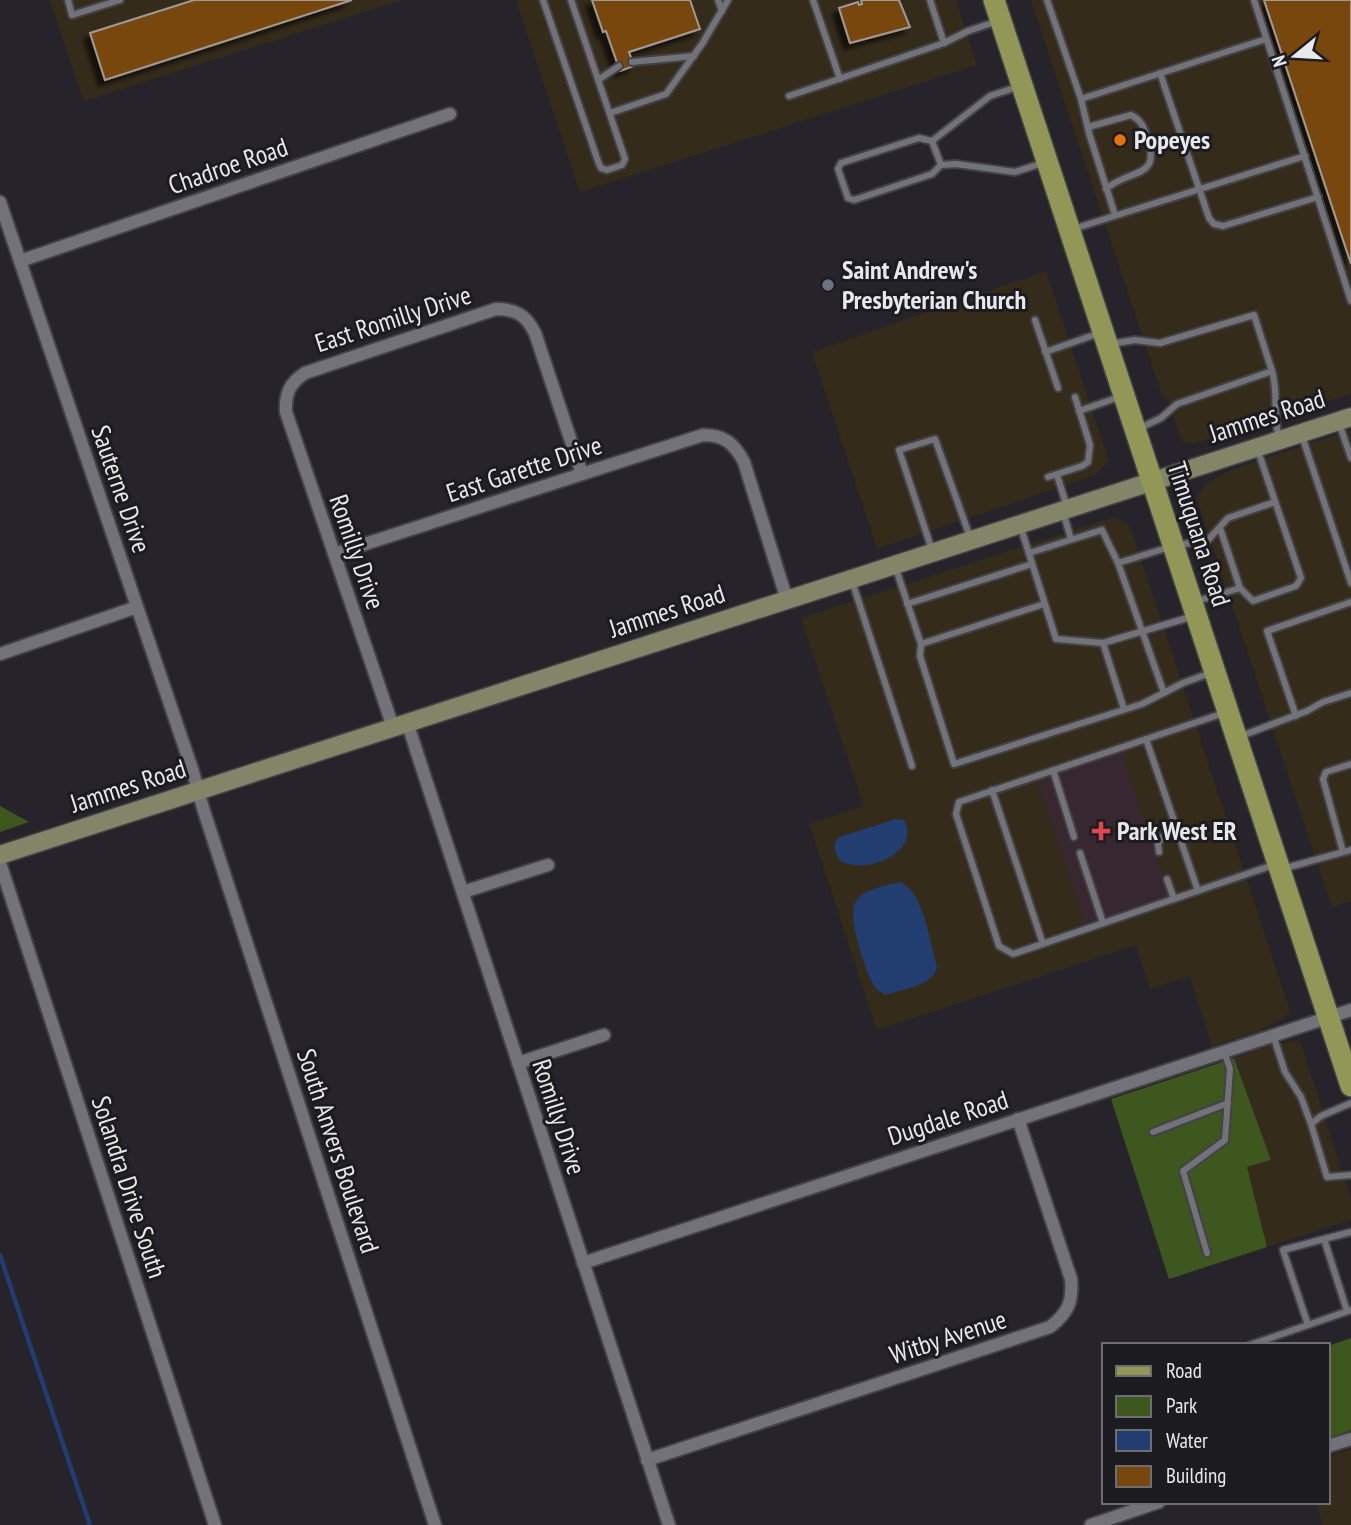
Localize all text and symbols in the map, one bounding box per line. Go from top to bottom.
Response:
north arrow [1260,21,1330,91]
text: N [1266,53,1292,70]
place label: Popeyes [1134,123,1210,156]
street label: Chadroe Road [164,130,292,201]
marker: Popeyes [1112,132,1128,148]
place label: Saint Andrew's Presbyterian Church [842,253,1026,316]
marker: Saint Andrew's Presbyterian Church [820,277,836,293]
street label: East Romilly Drive [311,278,475,359]
street label: Jammes Road [1204,381,1329,450]
street label: Sauterne Drive [84,421,159,557]
street label: East Garette Drive [442,428,606,509]
street label: Timuquana Road [1161,457,1238,610]
street label: Romilly Drive [322,490,392,614]
street label: Jammes Road [604,576,729,645]
street label: Jammes Road [65,751,190,820]
place label: Park West ER [1117,814,1237,847]
marker: Park West ER [1091,821,1111,841]
street label: South Anvers Boulevard [290,1044,387,1257]
street label: Romilly Drive [525,1055,594,1179]
street label: Dugdale Road [884,1083,1012,1152]
street label: Solandra Drive South [85,1092,174,1282]
street label: Witby Avenue [885,1302,1010,1371]
legend [1102,1343,1330,1504]
text: Road [1166,1357,1202,1384]
text: Park [1166,1392,1197,1419]
text: Water [1166,1427,1208,1454]
text: Building [1166,1462,1226,1489]

